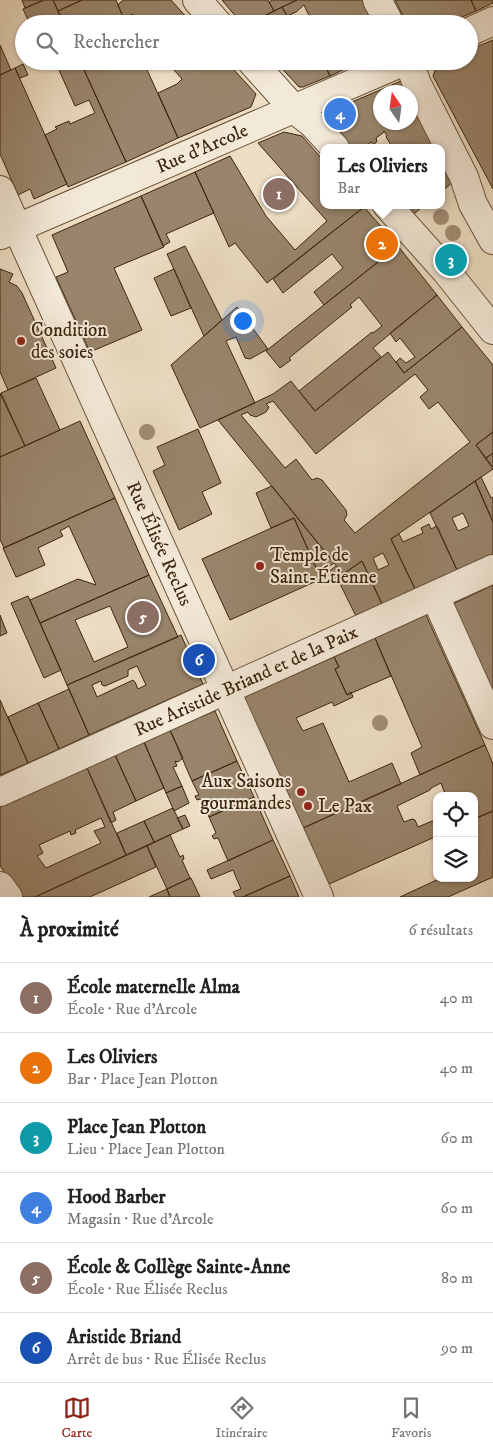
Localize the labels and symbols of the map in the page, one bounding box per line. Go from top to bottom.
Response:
north arrow [373,85,418,130]
pin: 4 [324,95,356,133]
street label: Rue d'Arcole [153,118,252,178]
pin: 1 [263,175,295,213]
pin: 2 [366,225,398,263]
pin: 3 [435,241,467,279]
your location [230,308,256,334]
place label: Condition des soies [31,319,107,364]
marker: Condition des soies [15,335,27,347]
street label: Rue Élisée Reclus [122,478,198,609]
place label: Temple de Saint-Étienne [270,544,377,589]
marker: Temple de Saint-Étienne [254,560,266,572]
pin: 5 [127,598,159,636]
street label: Rue Aristide Briand et de la Paix [131,620,362,741]
pin: 6 [183,641,215,679]
place label: Aux Saisons gourmandes [200,770,291,815]
marker: Aux Saisons gourmandes [295,786,307,798]
place label: Le Pax [318,795,373,818]
marker: Le Pax [302,800,314,812]

